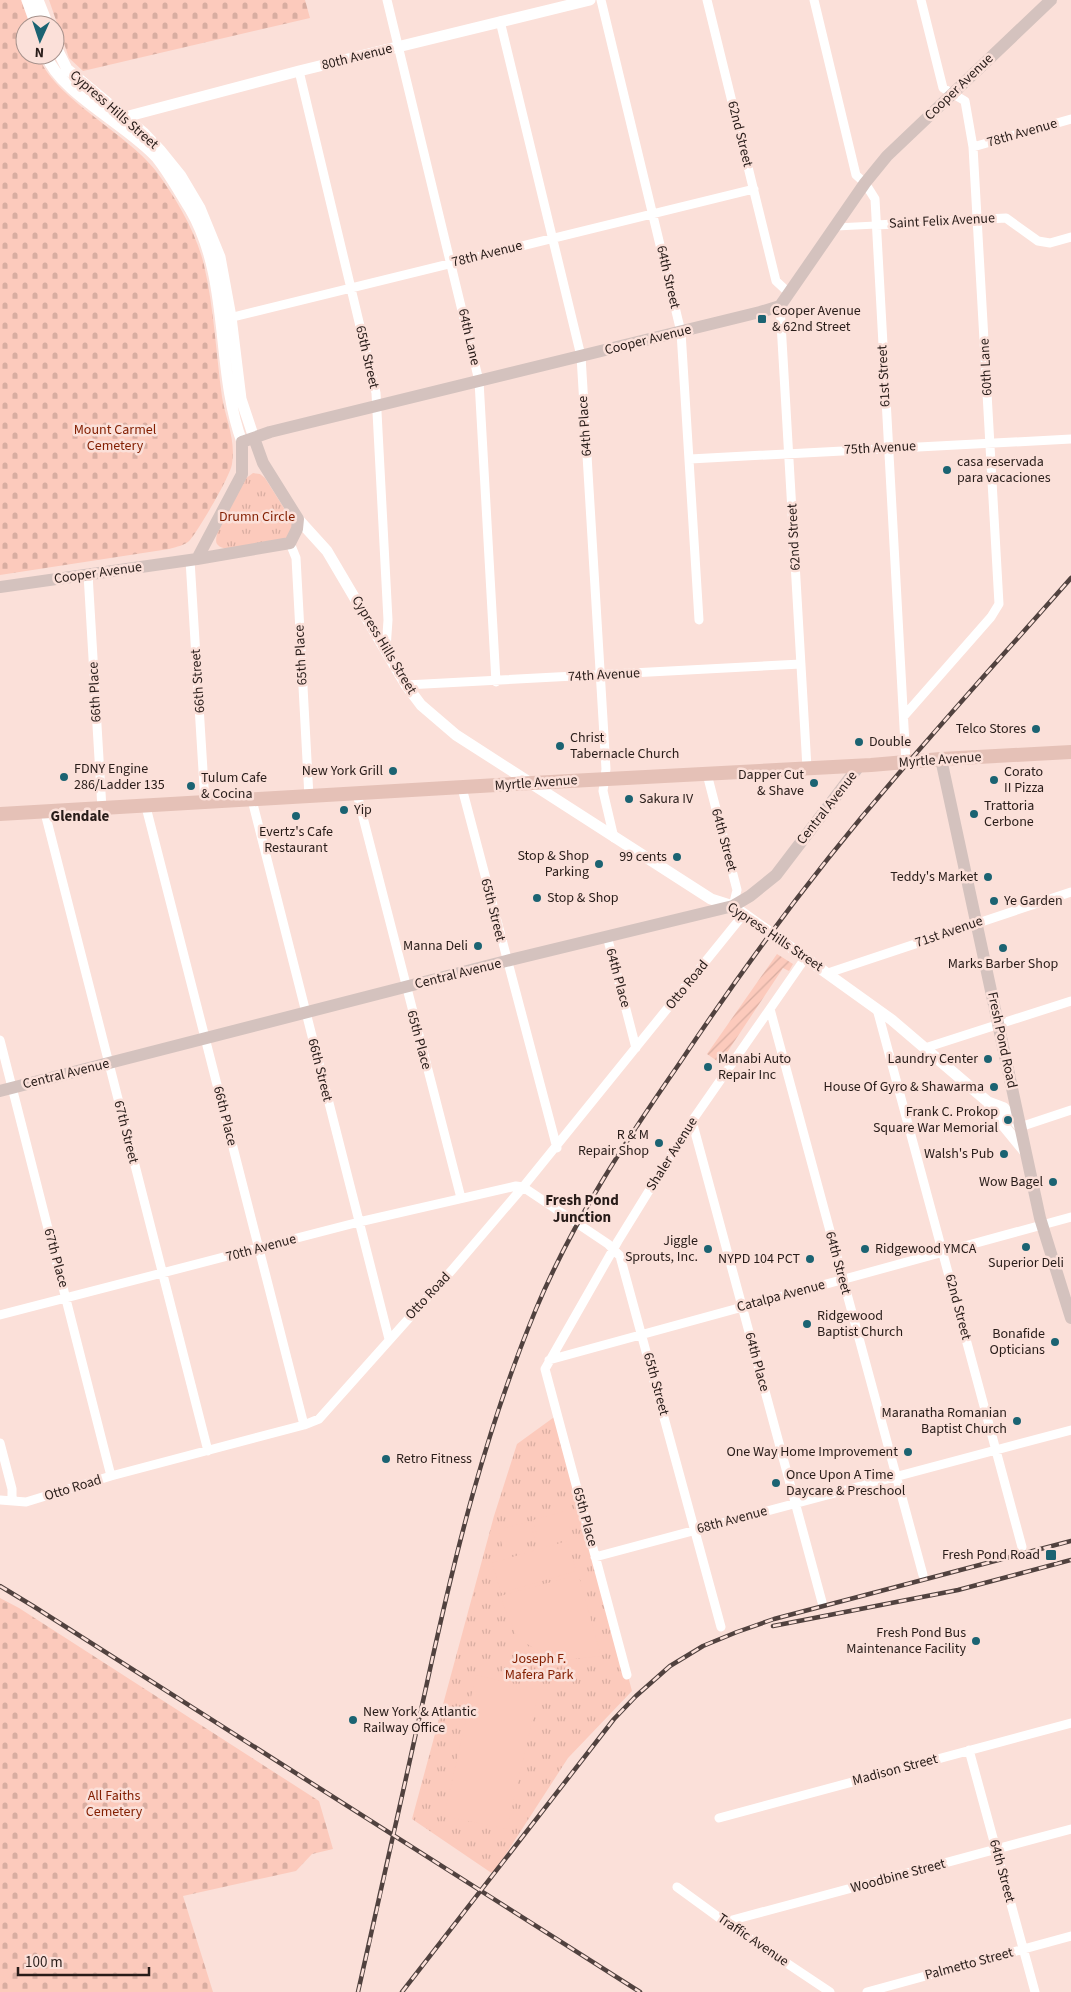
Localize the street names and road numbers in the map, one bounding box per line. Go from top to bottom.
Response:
street label: 80th Avenue [320,39,395,75]
street label: Cooper Avenue [920,49,998,125]
street label: Cypress Hills Street [65,66,163,154]
street label: 62nd Street [722,99,758,169]
street label: 78th Avenue [985,113,1060,153]
street label: Saint Felix Avenue [889,208,996,234]
street label: 78th Avenue [450,236,525,272]
street label: 64th Street [651,244,685,311]
street label: 64th Lane [453,307,485,367]
street label: Cooper Avenue [603,320,693,360]
street label: 65th Street [350,324,384,391]
street label: 60th Lane [975,338,997,396]
street label: 61st Street [872,344,896,408]
street label: 64th Place [573,395,597,457]
street label: 75th Avenue [843,436,917,460]
street label: 62nd Street [782,503,806,571]
street label: Cooper Avenue [53,557,143,589]
street label: Cypress Hills Street [347,592,421,698]
street label: 65th Place [289,624,313,686]
street label: 66th Street [186,648,210,714]
street label: 66th Place [83,661,107,723]
street label: 74th Avenue [567,663,641,687]
street label: Myrtle Avenue [898,747,982,773]
street label: Central Avenue [792,767,862,849]
street label: Myrtle Avenue [494,770,578,796]
street label: 64th Street [706,806,742,874]
street label: 65th Street [476,876,511,944]
street label: Cypress Hills Street [723,897,827,977]
street label: 71st Avenue [913,911,985,953]
street label: 64th Place [600,946,636,1010]
street label: Central Avenue [413,954,503,994]
street label: Otto Road [661,956,713,1014]
street label: Fresh Pond Road [982,990,1022,1090]
street label: 65th Place [401,1008,437,1072]
street label: 66th Street [303,1036,338,1104]
street label: Central Avenue [21,1054,111,1094]
street label: 66th Place [208,1084,242,1148]
street label: 67th Street [109,1098,144,1166]
street label: Shaler Avenue [641,1113,703,1195]
street label: 67th Place [38,1226,74,1290]
street label: 70th Avenue [224,1229,299,1267]
street label: 64th Street [820,1229,856,1297]
street label: Otto Road [401,1268,455,1324]
street label: 62nd Street [940,1272,976,1342]
street label: Catalpa Avenue [735,1275,827,1317]
street label: 64th Place [739,1330,775,1394]
street label: 65th Street [638,1350,674,1418]
street label: Otto Road [42,1470,104,1506]
street label: 65th Place [567,1485,603,1549]
street label: 68th Avenue [695,1501,770,1539]
street label: Madison Street [850,1749,940,1791]
street label: 64th Street [984,1837,1020,1905]
street label: Woodbine Street [848,1854,948,1898]
street label: Traffic Avenue [713,1909,793,1971]
street label: Palmetto Street [923,1943,1016,1985]

